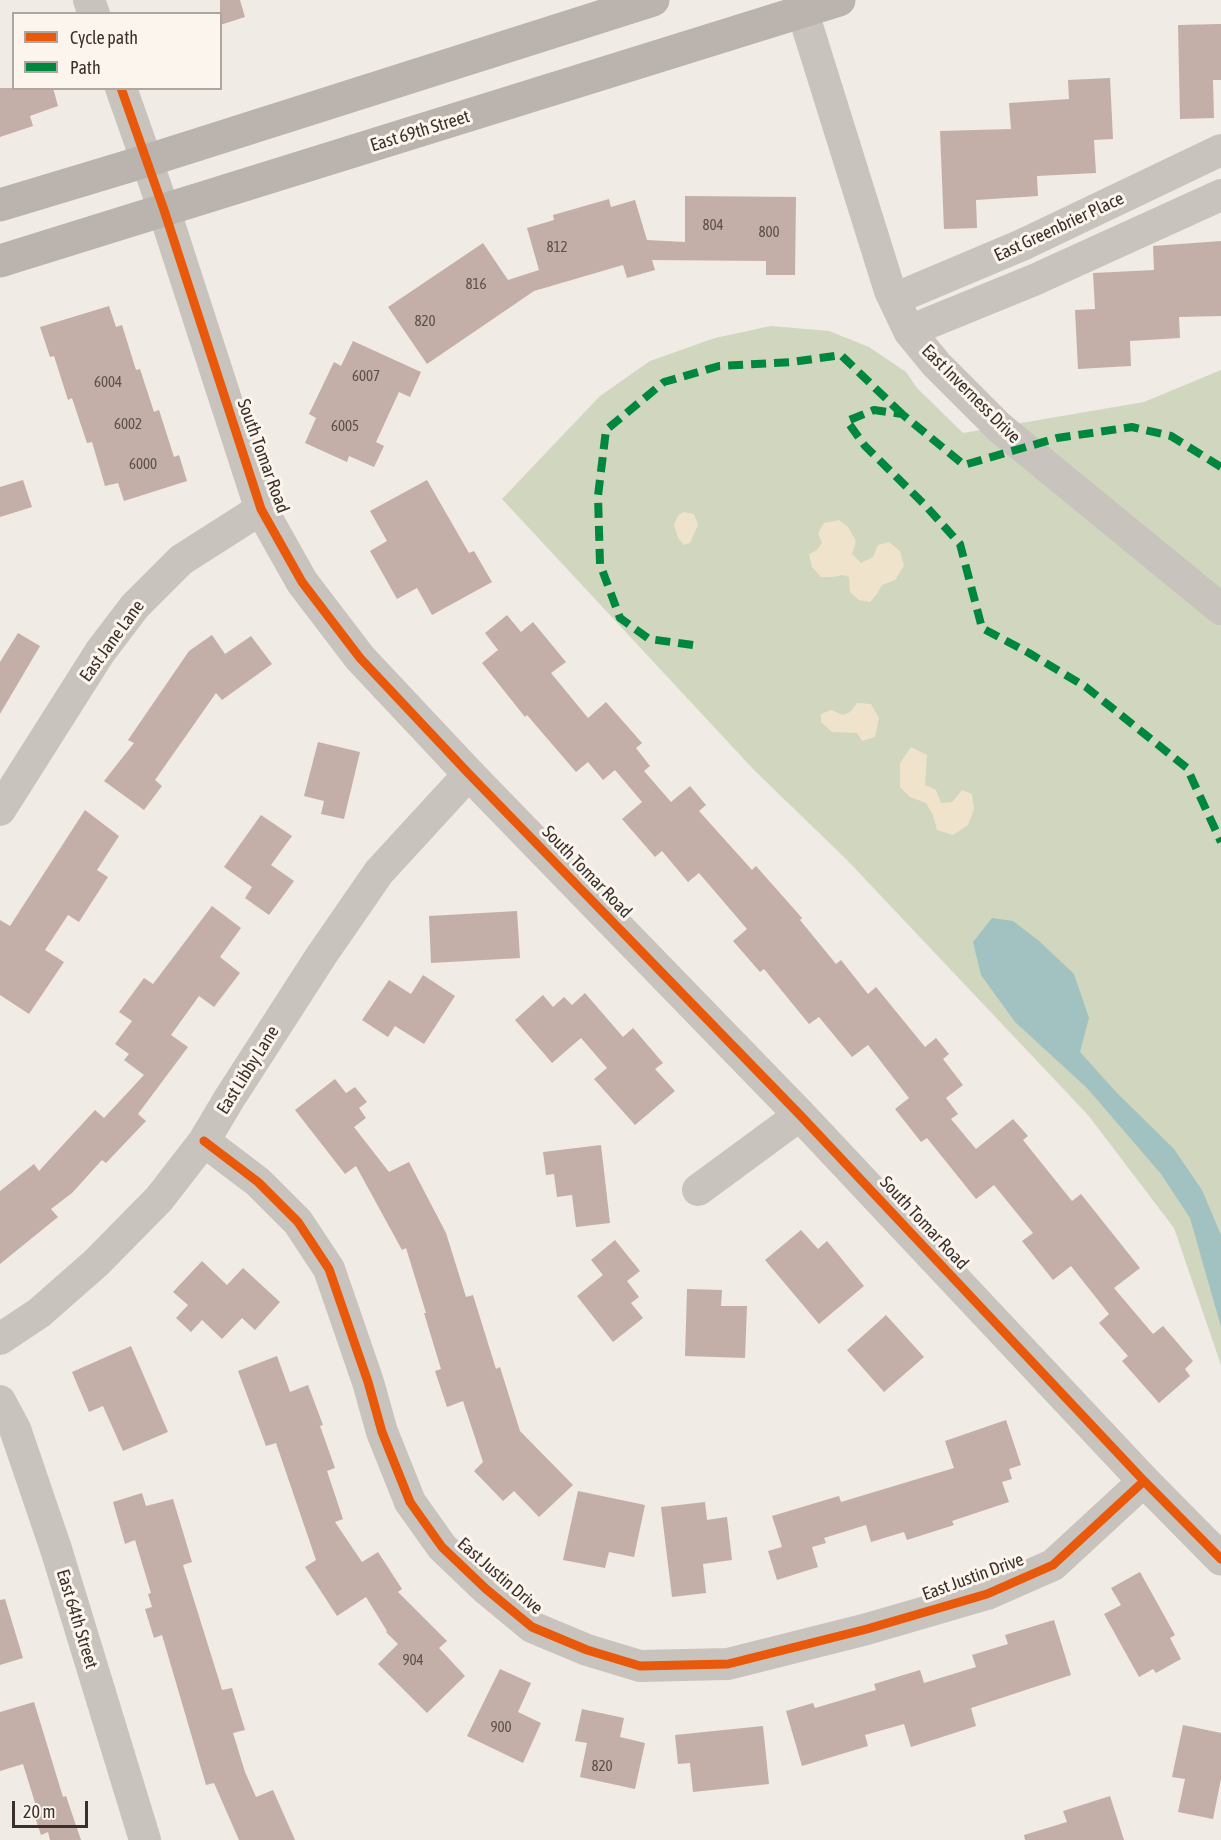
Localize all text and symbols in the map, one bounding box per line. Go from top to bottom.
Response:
legend [12,12,222,90]
text: Cycle path [70,27,138,48]
text: Path [70,57,101,78]
street label: East 69th Street [368,106,472,156]
street label: East Greenbrier Place [991,188,1127,266]
house number: 804 [702,216,724,234]
house number: 800 [758,223,780,241]
house number: 812 [546,238,568,256]
house number: 816 [465,275,487,293]
house number: 820 [414,312,436,330]
street label: East Inverness Drive [917,340,1025,448]
house number: 6007 [352,367,380,385]
house number: 6004 [94,373,122,391]
street label: South Tomar Road [232,396,294,516]
house number: 6002 [114,415,142,433]
house number: 6005 [331,417,359,435]
house number: 6000 [129,455,157,473]
street label: East Jane Lane [75,596,149,686]
street label: South Tomar Road [538,821,636,923]
street label: East Libby Lane [212,1022,284,1118]
street label: South Tomar Road [875,1172,973,1274]
street label: East Justin Drive [453,1533,547,1619]
street label: East Justin Drive [919,1549,1027,1605]
street label: East 64th Street [52,1567,102,1671]
house number: 904 [402,1651,424,1669]
house number: 900 [490,1718,512,1736]
house number: 820 [591,1757,613,1775]
scale bar [15,1789,92,1827]
text: 20 m [23,1801,55,1822]

